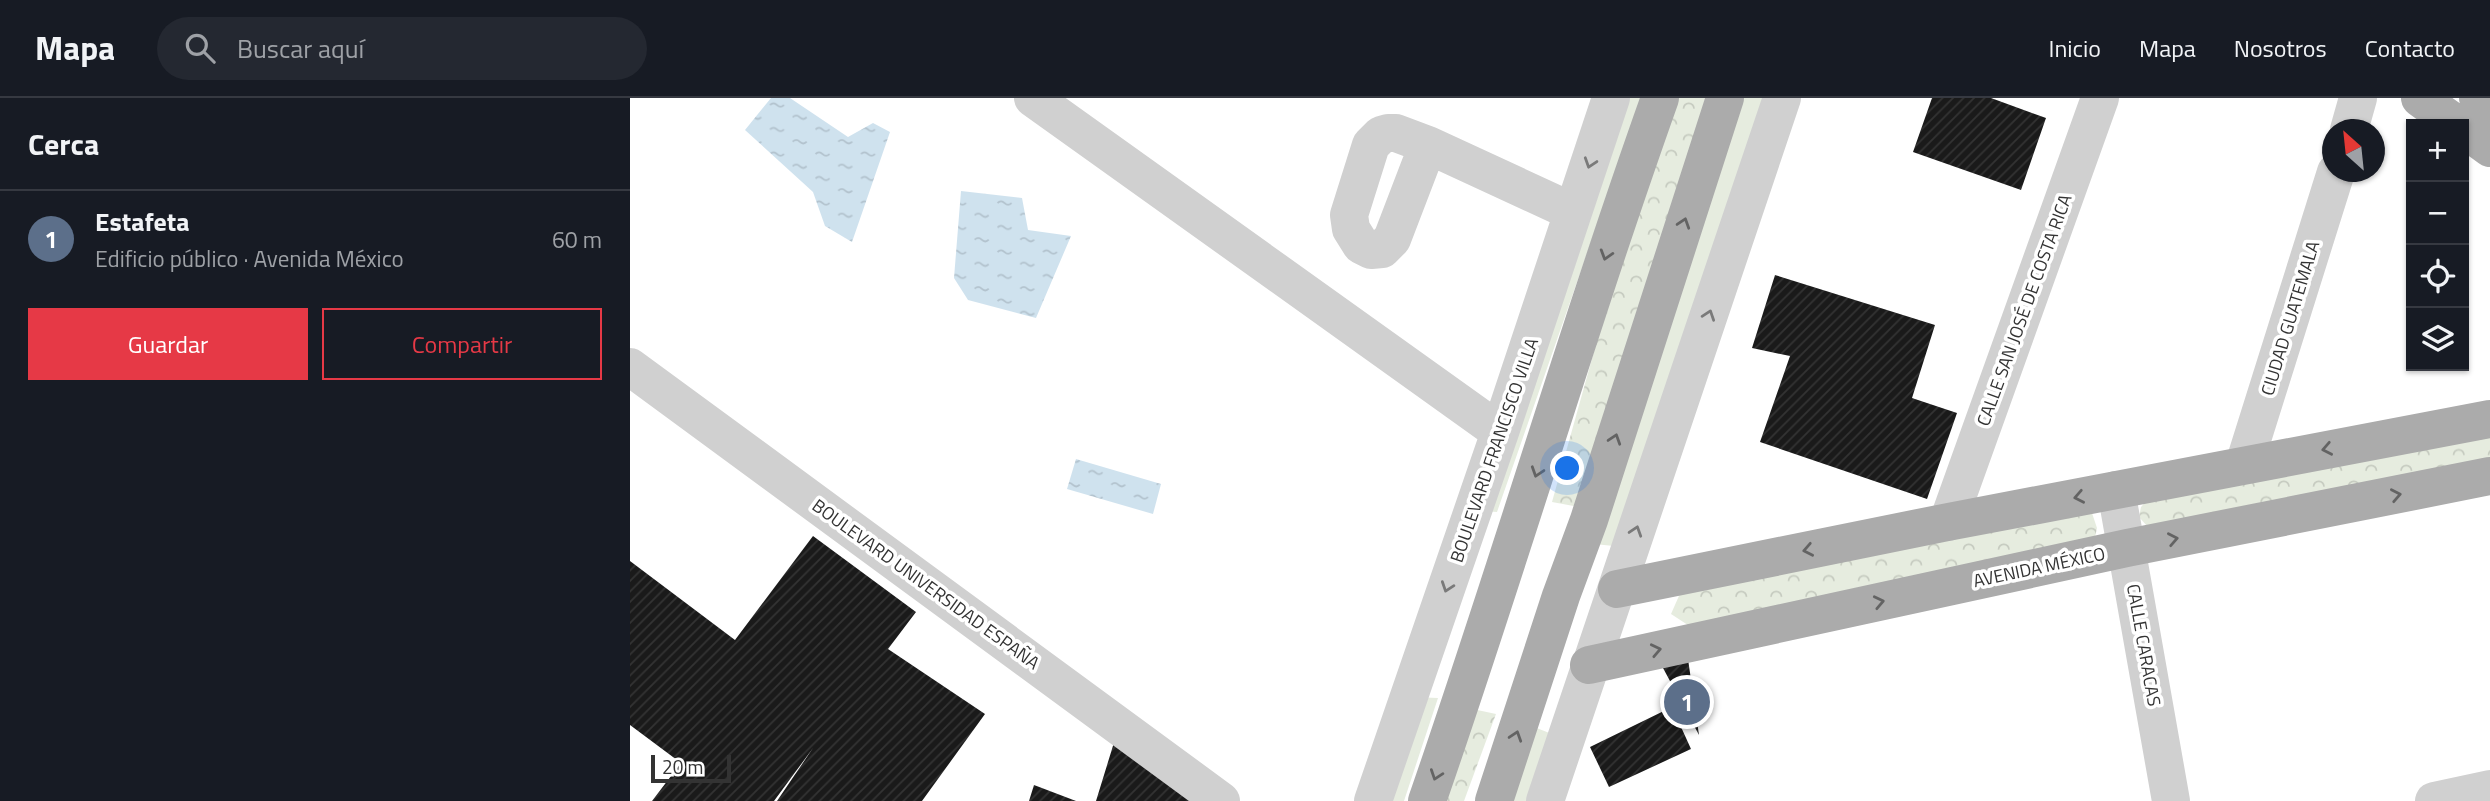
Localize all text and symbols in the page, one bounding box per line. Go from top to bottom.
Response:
search box [157,17,647,80]
text: Mapa [35,23,115,73]
icon: search [181,29,219,67]
text: Buscar aquí [237,29,364,68]
text: Inicio [2049,30,2101,66]
text: Mapa [2139,30,2196,66]
text: Nosotros [2234,30,2327,66]
text: Contacto [2365,30,2455,66]
north arrow [2322,119,2385,182]
map controls [2406,119,2469,371]
button: + [2406,119,2469,182]
text: Cerca [28,121,99,167]
one-way arrow [1584,156,1598,168]
button: − [2406,182,2469,245]
street label: CALLE SAN JOSÉ DE COSTA RICA [1969,190,2079,430]
text: Estafeta [95,202,190,241]
one-way arrow [1676,217,1691,229]
text: 1 [45,222,57,257]
text: 60 m [552,222,602,257]
street label: CIUDAD GUATEMALA [2254,237,2326,399]
text: Edificio público · Avenida México [95,241,404,276]
button: locate [2406,245,2469,308]
one-way arrow [1599,249,1614,261]
button: Guardar [28,308,308,380]
button: Compartir [322,308,602,380]
button: layers [2406,308,2469,371]
one-way arrow [1701,310,1715,322]
street label: BOULEVARD FRANCISCO VILLA [1443,334,1545,566]
one-way arrow [1607,434,1621,446]
one-way arrow [2321,441,2333,456]
your location [1550,451,1584,485]
one-way arrow [1531,465,1545,478]
one-way arrow [2073,488,2085,503]
one-way arrow [2390,488,2402,503]
street label: BOULEVARD UNIVERSIDAD ESPAÑA [807,492,1046,676]
one-way arrow [1628,525,1642,538]
one-way arrow [2167,533,2179,548]
street label: AVENIDA MÉXICO [1970,540,2108,594]
one-way arrow [1802,542,1814,557]
one-way arrow [1441,581,1455,593]
street label: CALLE CARACAS [2120,582,2168,708]
one-way arrow [1872,596,1884,611]
one-way arrow [1650,644,1662,659]
pin: 1 [1664,676,1710,728]
one-way arrow [1507,730,1522,742]
scale bar [651,752,732,784]
text: 20 m [662,752,703,781]
one-way arrow [1430,769,1444,781]

